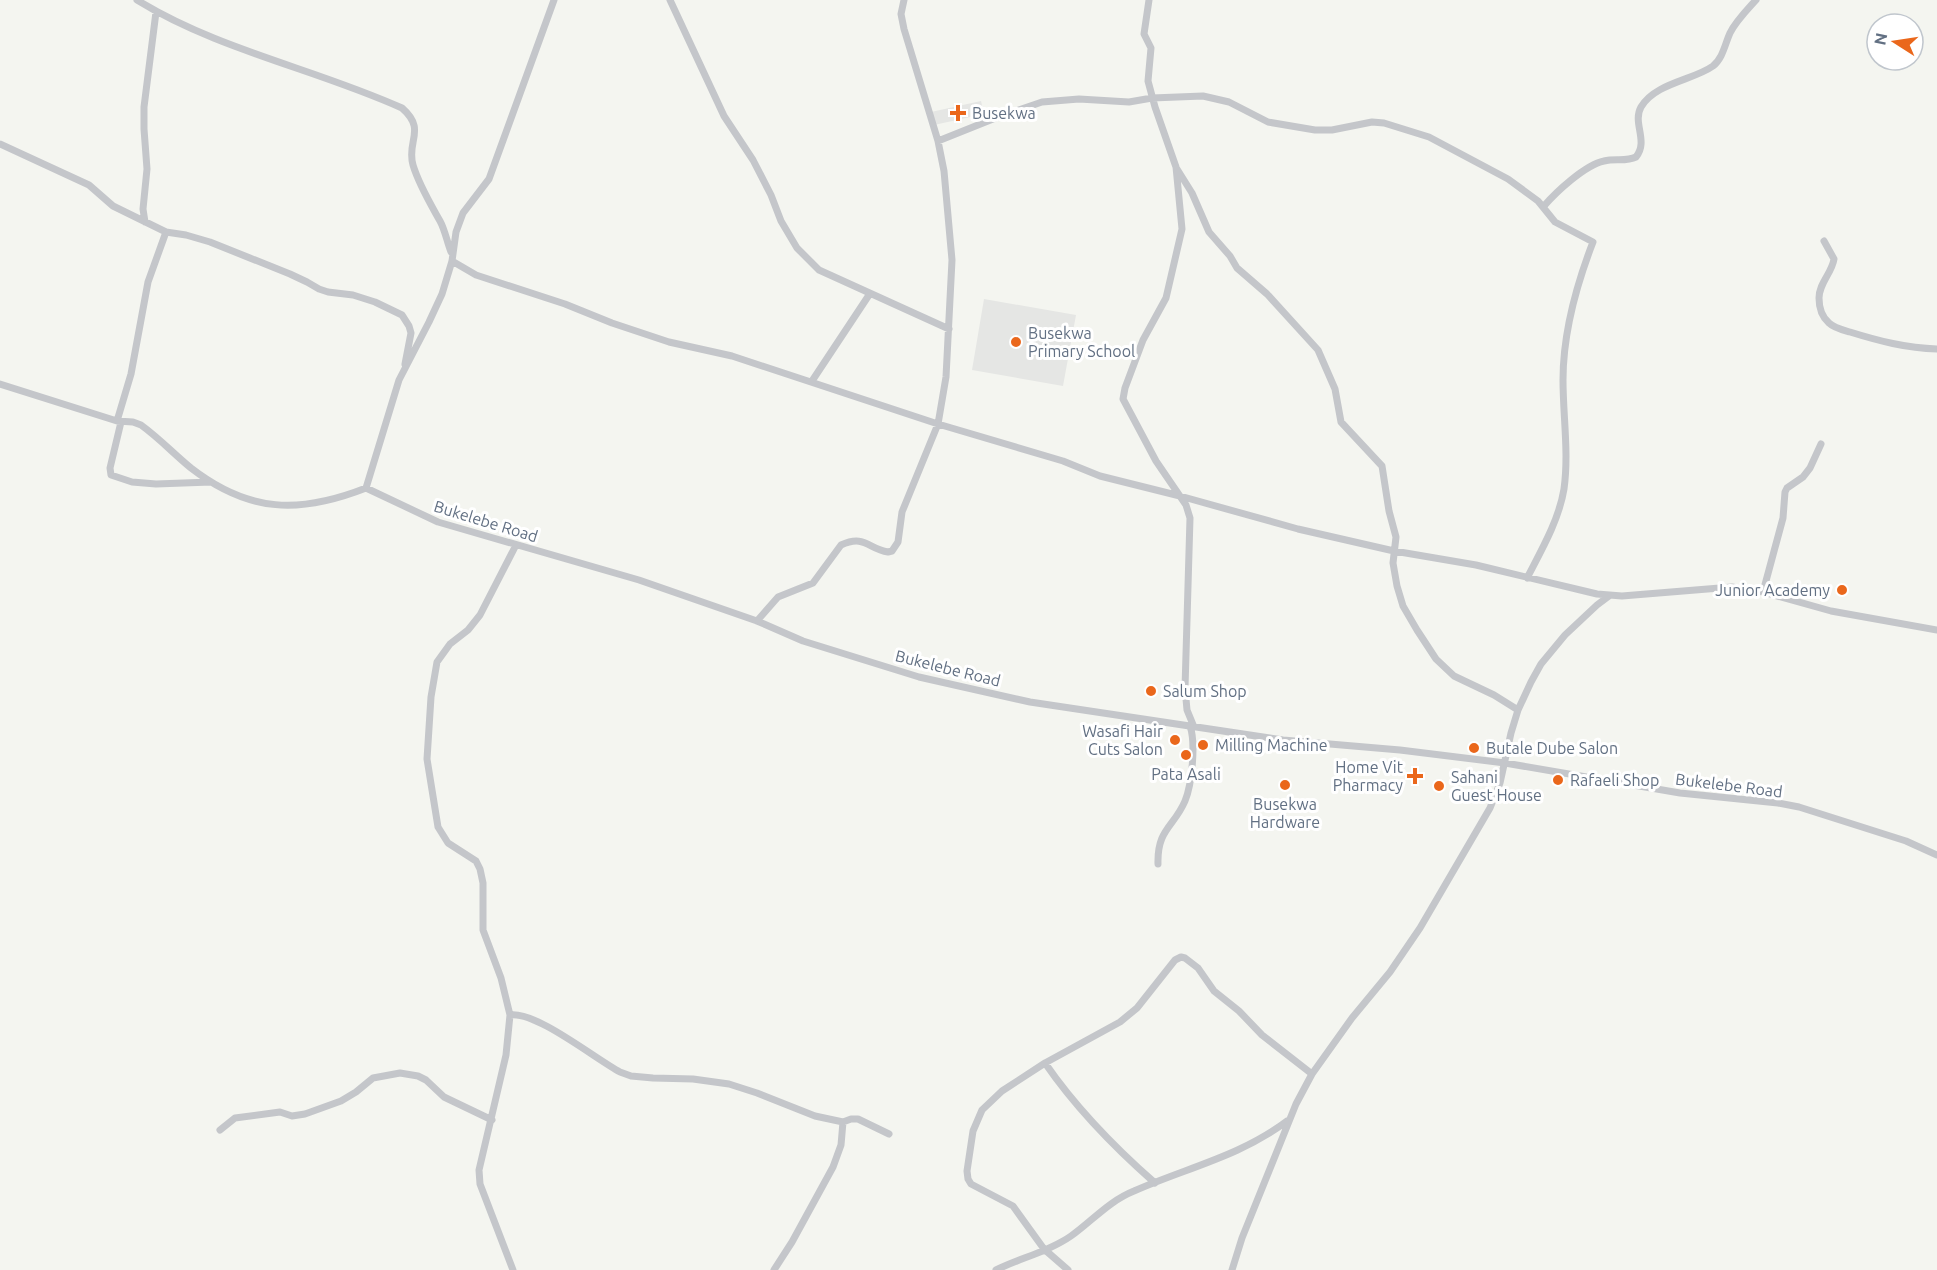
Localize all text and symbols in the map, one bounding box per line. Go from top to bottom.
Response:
north arrow [1865,12,1925,72]
text: N [1870,31,1890,47]
marker: Busekwa [949,104,967,122]
place label: Busekwa [972,104,1036,122]
place label: Busekwa Primary School [1028,324,1135,360]
marker: Busekwa Primary School [1009,335,1023,349]
street label: Bukelebe Road [432,497,540,545]
place label: Junior Academy [1715,581,1830,599]
marker: Junior Academy [1835,583,1849,597]
street label: Bukelebe Road [894,646,1002,690]
place label: Salum Shop [1163,682,1247,700]
marker: Salum Shop [1144,684,1158,698]
place label: Wasafi Hair Cuts Salon [1082,722,1163,758]
marker: Wasafi Hair Cuts Salon [1168,733,1182,747]
place label: Milling Machine [1215,736,1328,754]
marker: Milling Machine [1196,738,1210,752]
place label: Butale Dube Salon [1486,739,1618,757]
marker: Butale Dube Salon [1467,741,1481,755]
marker: Pata Asali [1179,748,1193,762]
place label: Home Vit Pharmacy [1333,758,1404,794]
place label: Pata Asali [1151,765,1221,783]
place label: Sahani Guest House [1451,768,1542,804]
marker: Home Vit Pharmacy [1408,769,1422,783]
street label: Bukelebe Road [1674,770,1784,800]
place label: Rafaeli Shop [1570,771,1659,789]
marker: Rafaeli Shop [1551,773,1565,787]
marker: Busekwa Hardware [1278,778,1292,792]
marker: Sahani Guest House [1432,779,1446,793]
place label: Busekwa Hardware [1250,795,1320,831]

